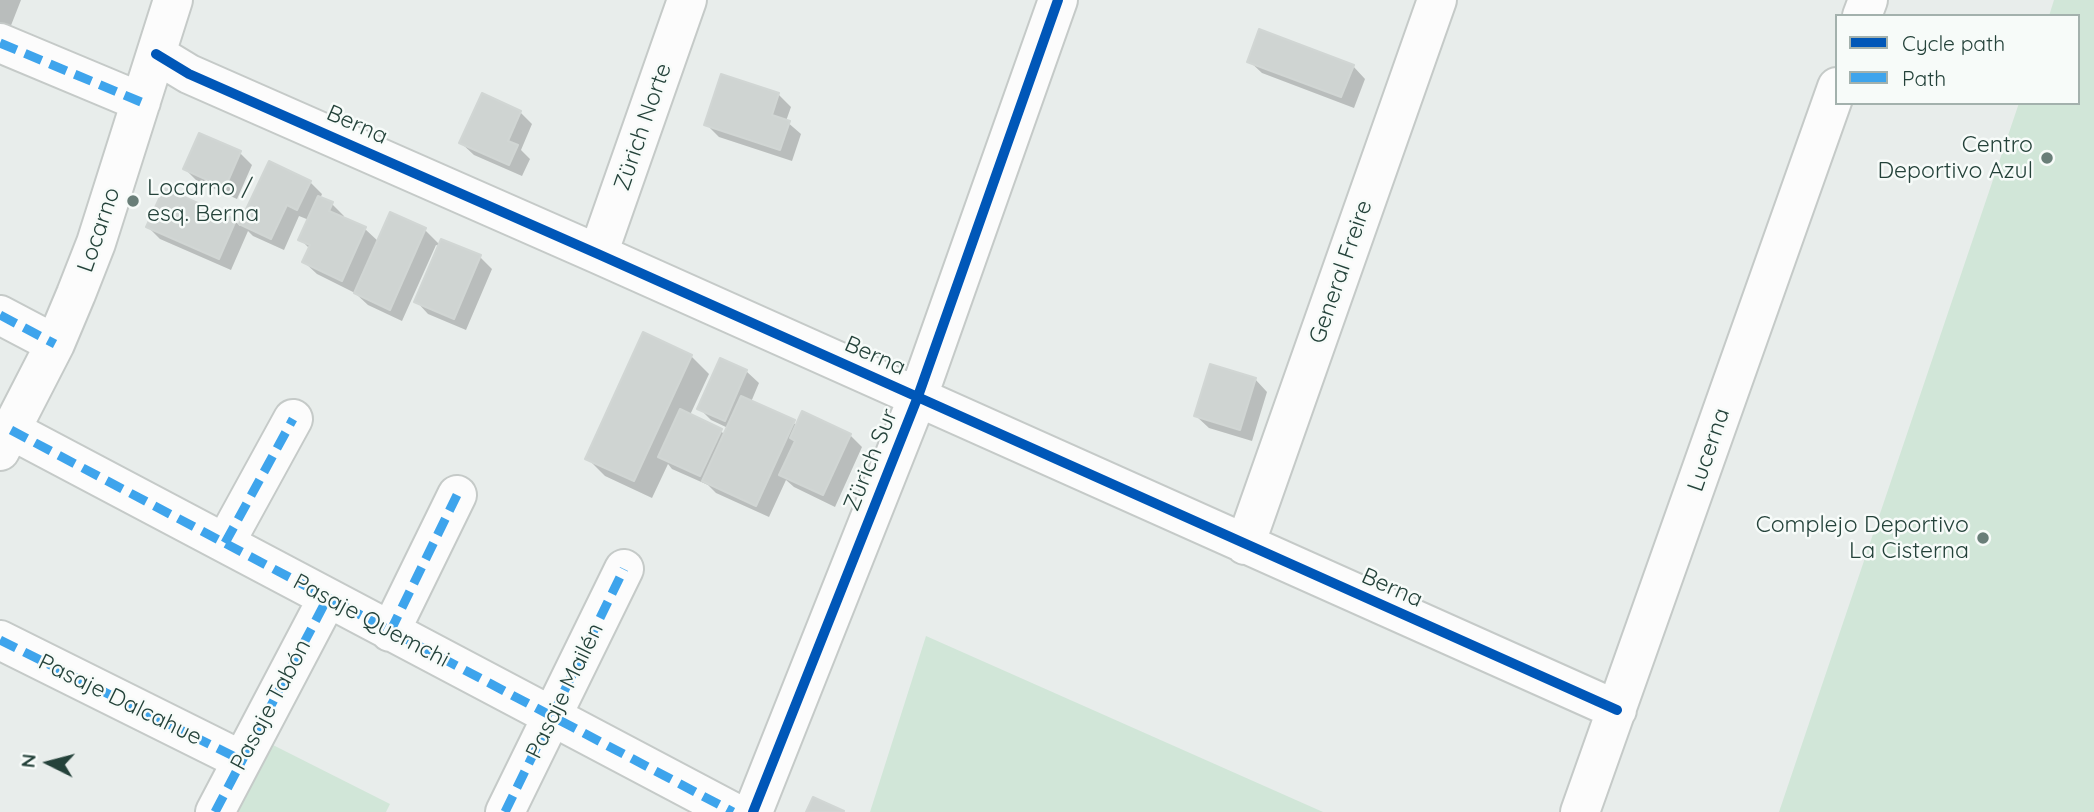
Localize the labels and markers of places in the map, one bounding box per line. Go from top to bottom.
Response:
place label: Centro Deportivo Azul [1877,131,2033,185]
marker: Centro Deportivo Azul [2039,150,2055,166]
place label: Locarno / esq. Berna [147,174,259,228]
marker: Locarno / esq. Berna [125,193,141,209]
place label: Complejo Deportivo La Cisterna [1756,511,1969,565]
marker: Complejo Deportivo La Cisterna [1975,530,1991,546]

